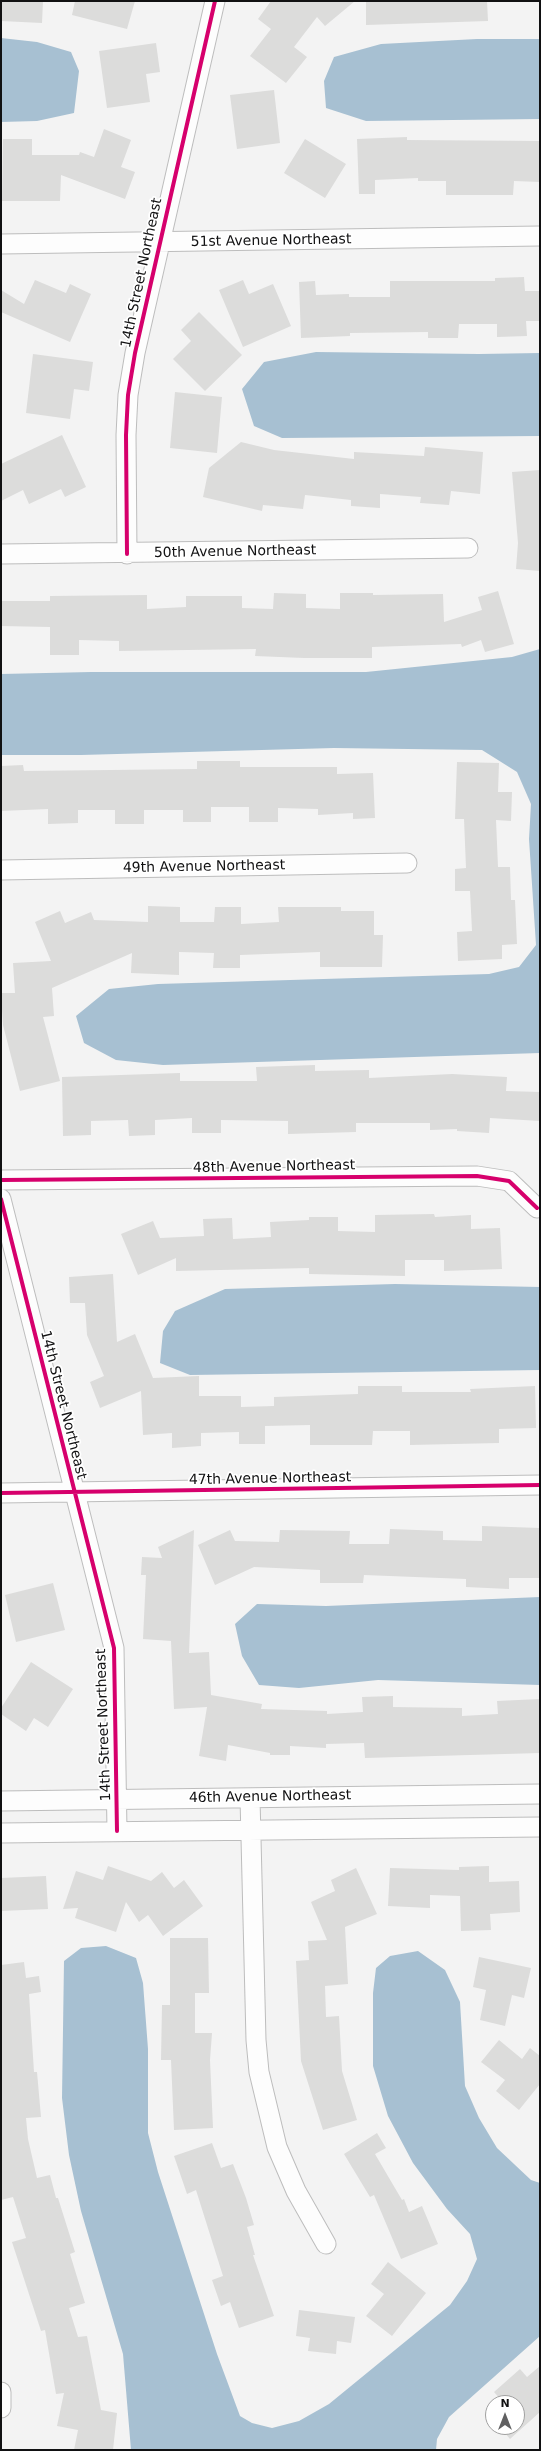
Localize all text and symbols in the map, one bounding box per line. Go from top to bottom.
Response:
street label: 14th Street Northeast [118,197,166,349]
street label: 51st Avenue Northeast [191,231,351,251]
street label: 50th Avenue Northeast [154,542,316,562]
street label: 49th Avenue Northeast [123,857,285,877]
street label: 48th Avenue Northeast [193,1157,355,1177]
street label: 14th Street Northeast [36,1329,90,1481]
street label: 47th Avenue Northeast [189,1469,351,1489]
street label: 14th Street Northeast [93,1648,115,1802]
street label: 46th Avenue Northeast [189,1787,351,1807]
north arrow [485,2395,525,2435]
text: N [500,2397,510,2410]

